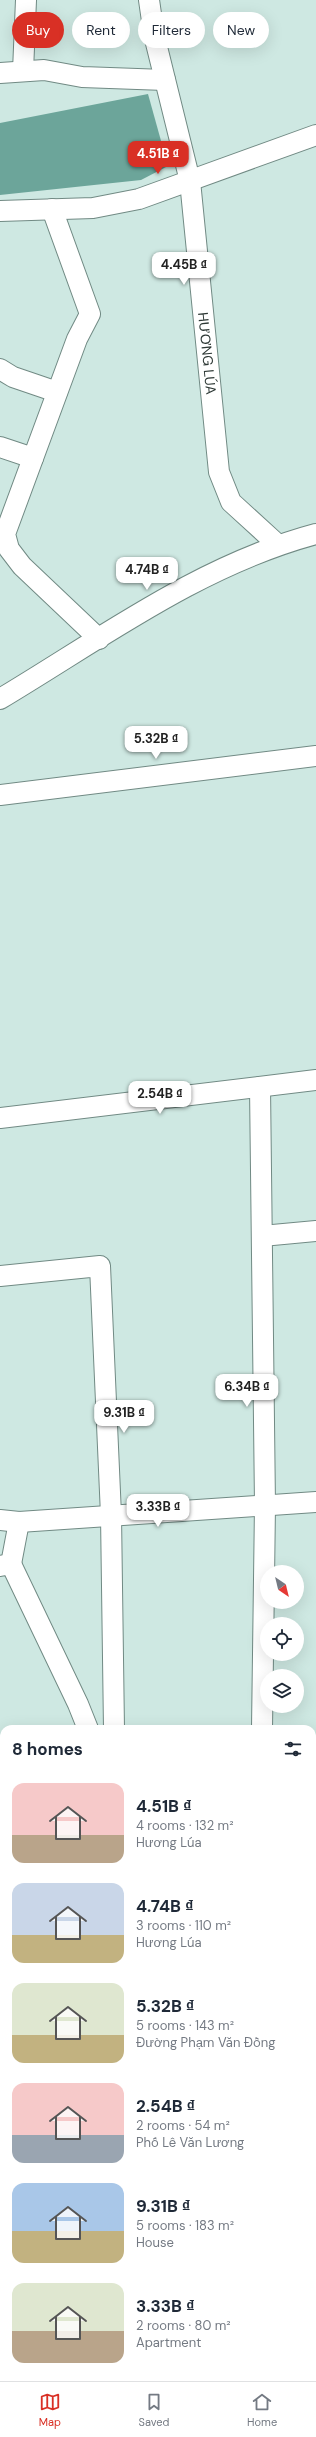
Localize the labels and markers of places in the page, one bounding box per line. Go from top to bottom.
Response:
pin: 4.51B ₫ [121,141,195,175]
pin: 4.45B ₫ [147,252,221,286]
pin: 4.74B ₫ [110,557,184,591]
pin: 5.32B ₫ [119,726,193,760]
pin: 2.54B ₫ [123,1081,197,1115]
pin: 6.34B ₫ [210,1374,284,1408]
pin: 9.31B ₫ [87,1400,161,1434]
pin: 3.33B ₫ [121,1494,195,1528]

